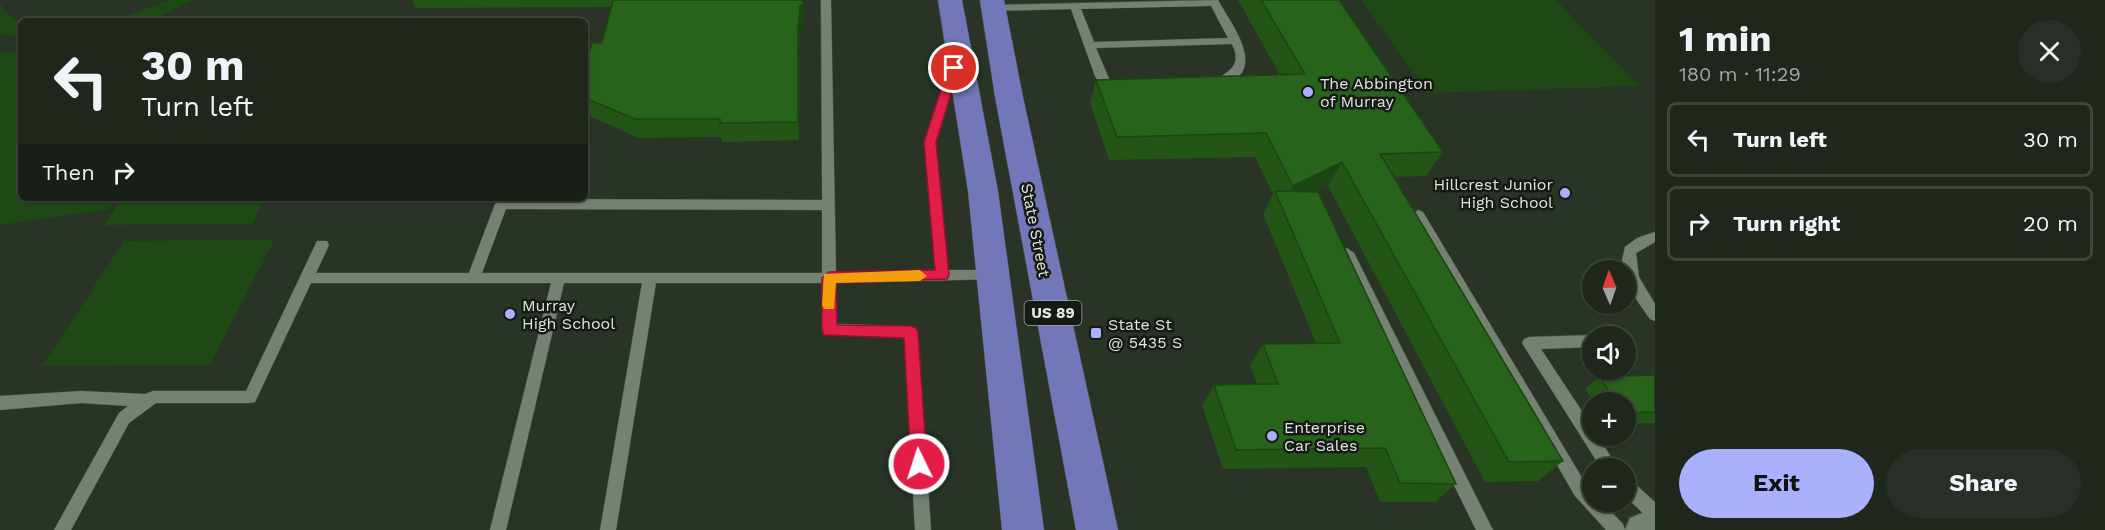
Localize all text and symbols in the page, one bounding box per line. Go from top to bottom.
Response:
text: 1 min [1679,18,1771,60]
button: close [2018,20,2081,83]
text: 30 m [141,41,245,90]
icon: left [42,42,120,120]
pin [928,42,979,93]
icon: arrive [937,51,970,84]
text: 180 m · 11:29 [1679,62,1801,86]
place label: The Abbington of Murray [1320,74,1433,111]
marker: The Abbington of Murray [1301,85,1315,99]
text: Turn left [141,91,253,123]
icon: left [1682,123,1715,156]
text: Turn left [1733,127,1827,152]
text: 30 m [2023,127,2078,152]
icon: right [107,156,140,189]
text: Then [42,160,95,185]
place label: Hillcrest Junior High School [1433,175,1553,212]
street label: State Street [1017,182,1054,279]
marker: Hillcrest Junior High School [1558,186,1572,200]
icon: right [1682,207,1715,240]
text: Turn right [1733,211,1840,236]
text: 20 m [2023,211,2078,236]
north arrow [1582,260,1636,314]
map controls [1582,260,1636,512]
place label: Murray High School [522,296,615,333]
road number: US 89 [1024,301,1082,325]
marker: Murray High School [503,307,517,321]
place label: State St @ 5435 S [1108,315,1182,352]
marker: State St @ 5435 S [1089,326,1103,340]
button: sound [1582,326,1636,380]
button: + [1582,392,1636,446]
place label: Enterprise Car Sales [1284,418,1365,455]
marker: Enterprise Car Sales [1265,429,1279,443]
position arrow [887,432,951,496]
button: Exit [1679,449,1874,518]
button: Share [1886,449,2081,518]
button: − [1582,458,1636,512]

